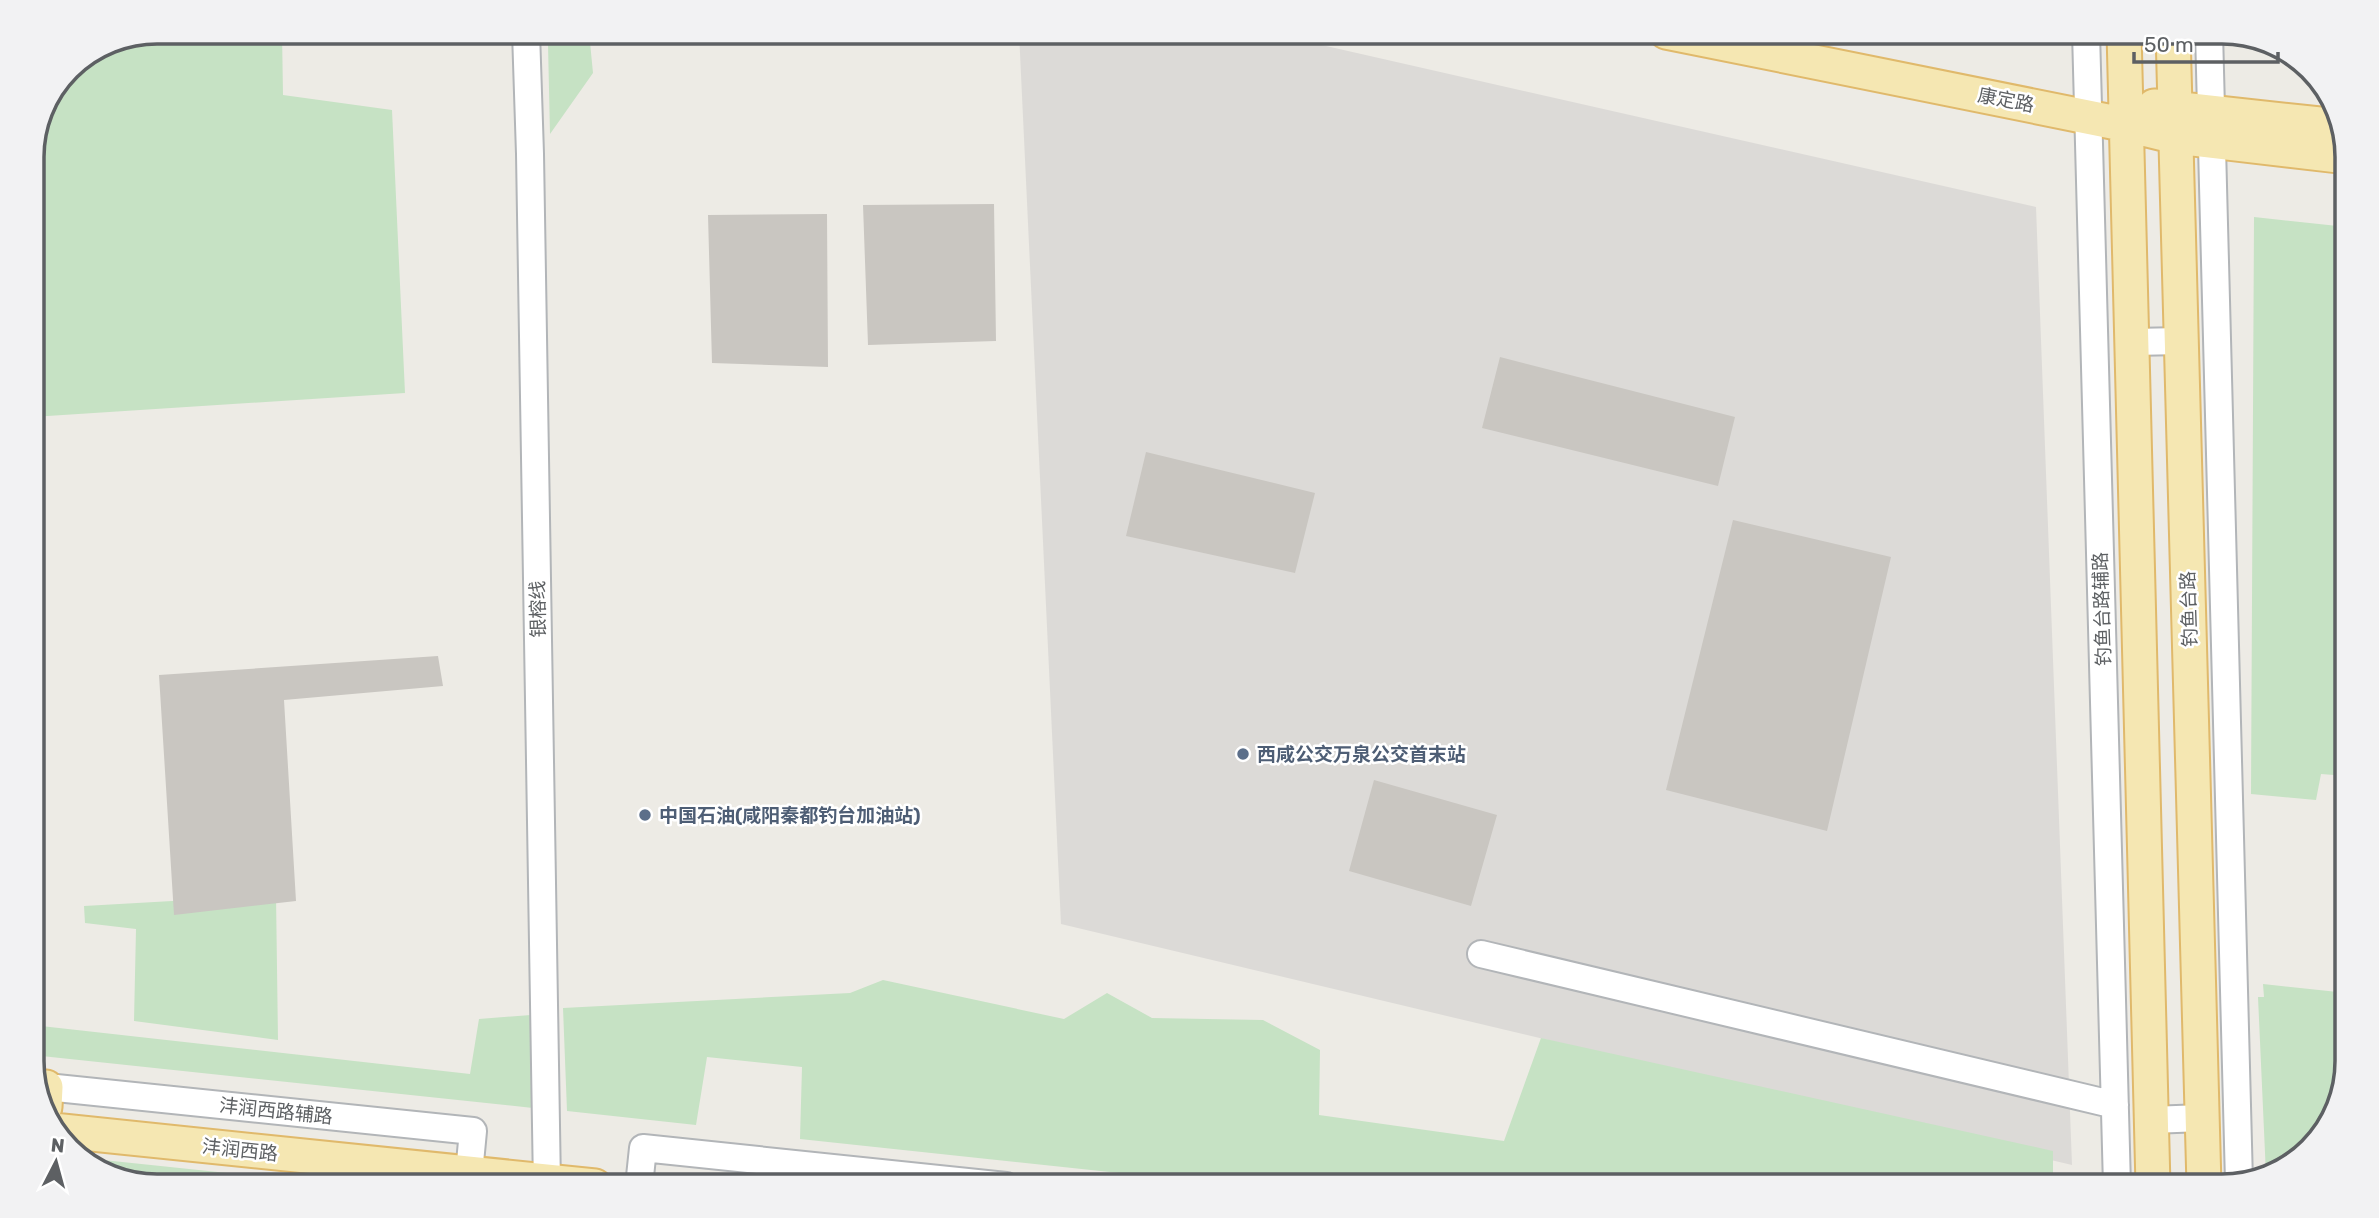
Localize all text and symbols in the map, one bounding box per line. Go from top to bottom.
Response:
scale bar [2134,21,2278,65]
text: 50 m [2144,32,2194,57]
street label: 康定路 [1976,83,2036,117]
street label: 钓鱼台路辅路 [2089,552,2115,666]
street label: 钓鱼台路 [2176,571,2202,647]
street label: 银榕线 [526,580,550,638]
place label: 西咸公交万泉公交首末站 [1257,743,1466,766]
marker: 西咸公交万泉公交首末站 [1235,746,1251,762]
place label: 中国石油(咸阳秦都钓台加油站) [659,804,921,827]
marker: 中国石油(咸阳秦都钓台加油站) [637,807,653,823]
street label: 沣润西路辅路 [218,1094,334,1128]
north arrow [21,1127,91,1197]
text: N [50,1133,66,1158]
street label: 沣润西路 [201,1135,279,1165]

